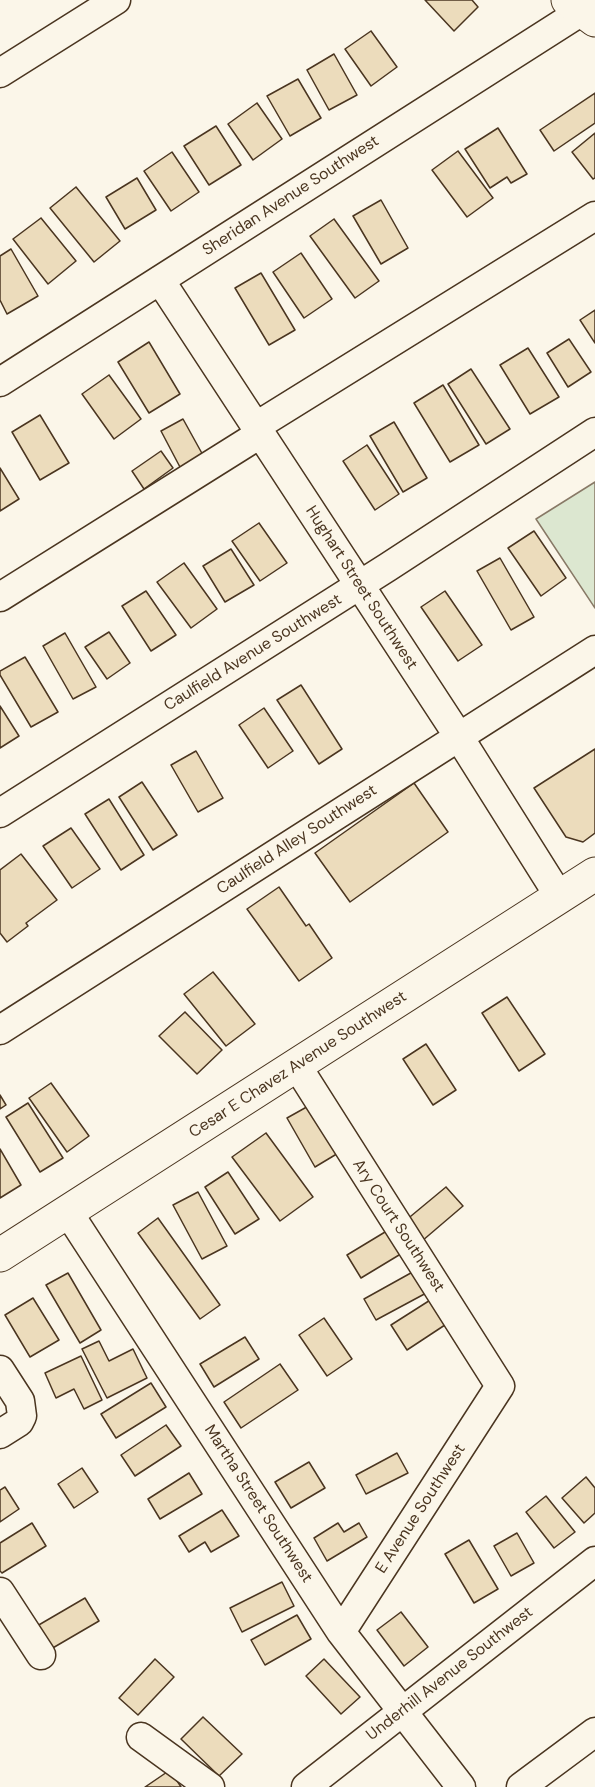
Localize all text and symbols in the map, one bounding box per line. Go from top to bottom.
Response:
street label: Sheridan Avenue Southwest [199,132,383,260]
street label: Hughart Street Southwest [301,503,421,673]
street label: Caulfield Avenue Southwest [161,590,345,716]
street label: Caulfield Alley Southwest [213,781,381,899]
street label: Cesar E Chavez Avenue Southwest [186,987,410,1143]
street label: Ary Court Southwest [348,1156,448,1296]
street label: Martha Street Southwest [200,1421,316,1587]
street label: E Avenue Southwest [372,1441,470,1577]
street label: Underhill Avenue Southwest [363,1603,537,1745]

